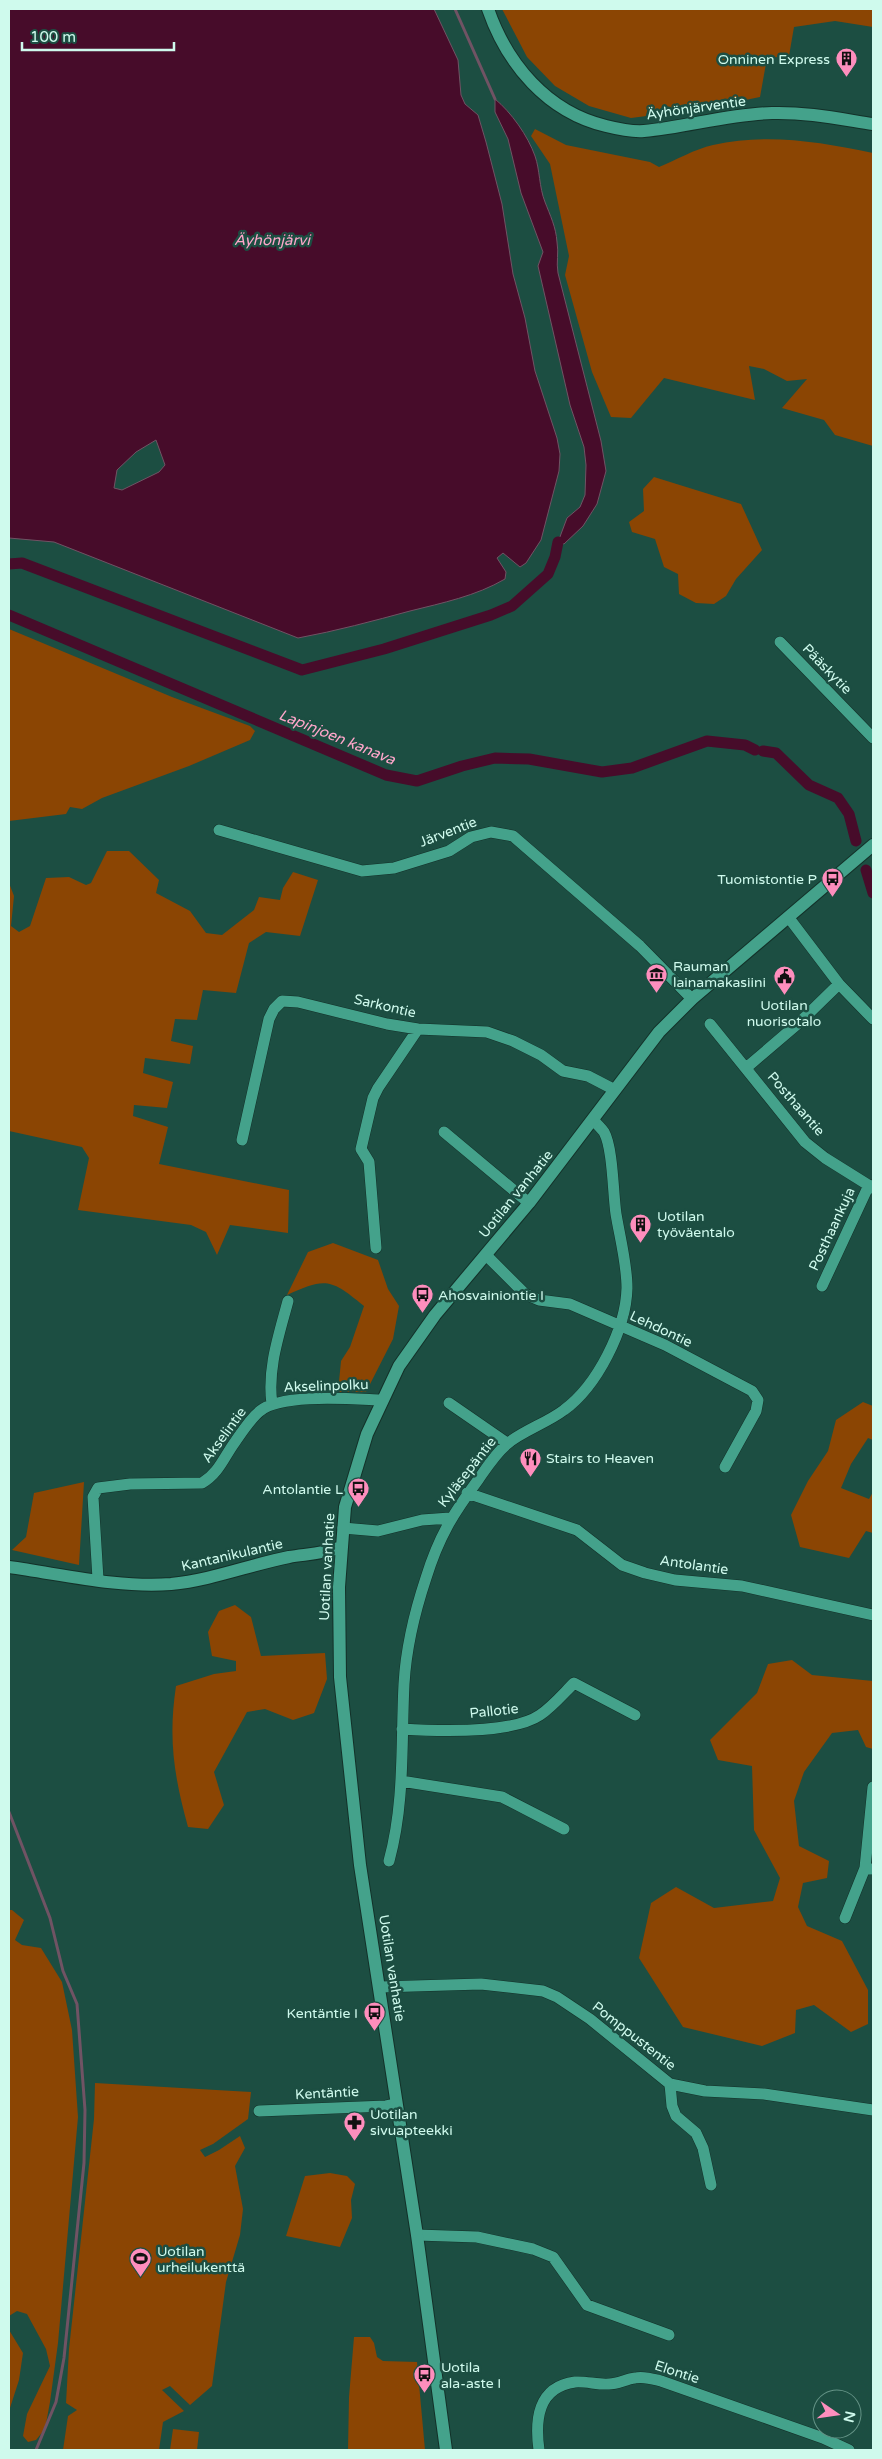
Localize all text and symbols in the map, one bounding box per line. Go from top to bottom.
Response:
scale bar [22,20,175,52]
text: 100 m [30,28,76,46]
building icon: Onninen Express [834,47,858,78]
place label: Onninen Express [718,51,830,68]
street label: Äyhönjärventie [645,93,747,123]
water label: Äyhönjärvi [234,231,312,249]
street label: Pääskytie [799,640,855,698]
water label: Lapinjoen kanava [276,705,398,769]
street label: Järventie [417,813,479,851]
bus stop icon: Tuomistontie P [821,867,845,898]
place label: Tuomistontie P [717,871,817,888]
place label: Rauman lainamakasiini [673,958,766,991]
museum icon: Rauman lainamakasiini [645,962,669,993]
public building icon: Uotilan nuorisotalo [772,965,796,996]
street label: Sarkontie [352,991,418,1021]
place label: Uotilan nuorisotalo [747,997,821,1030]
street label: Posthaantie [764,1069,828,1139]
street label: Uotilan vanhatie [475,1147,557,1241]
street label: Posthaankuja [805,1185,859,1273]
place label: Uotilan työväentalo [657,1208,735,1241]
building icon: Uotilan työväentalo [629,1212,653,1243]
bus stop icon: Ahosvainiontie I [410,1283,434,1314]
place label: Ahosvainiontie I [438,1287,544,1304]
street label: Lehdontie [627,1307,695,1351]
street label: Akselinpolku [283,1376,369,1396]
street label: Akselintie [198,1404,250,1466]
street label: Kyläsepäntie [434,1433,500,1511]
restaurant icon: Stairs to Heaven [518,1446,542,1477]
place label: Stairs to Heaven [546,1450,654,1467]
bus stop icon: Antolantie L [347,1477,371,1508]
place label: Antolantie L [262,1481,343,1498]
street label: Uotilan vanhatie [316,1513,338,1621]
street label: Kantanikulantie [180,1535,284,1575]
street label: Antolantie [659,1552,729,1578]
street label: Pallotie [469,1700,519,1722]
street label: Uotilan vanhatie [375,1913,409,2023]
street label: Pomppustentie [589,1998,679,2074]
bus stop icon: Kentäntie I [362,2001,386,2032]
place label: Kentäntie I [286,2005,358,2022]
street label: Kentäntie [295,2083,359,2103]
place label: Uotilan sivuapteekki [370,2106,453,2139]
pharmacy icon: Uotilan sivuapteekki [342,2110,366,2141]
place label: Uotilan urheilukenttä [157,2243,245,2276]
sports icon: Uotilan urheilukenttä [129,2247,153,2278]
street label: Elontie [652,2357,702,2387]
place label: Uotila ala-aste I [441,2359,501,2392]
bus stop icon: Uotila ala-aste I [413,2363,437,2394]
north arrow [812,2389,862,2439]
text: N [840,2409,859,2424]

